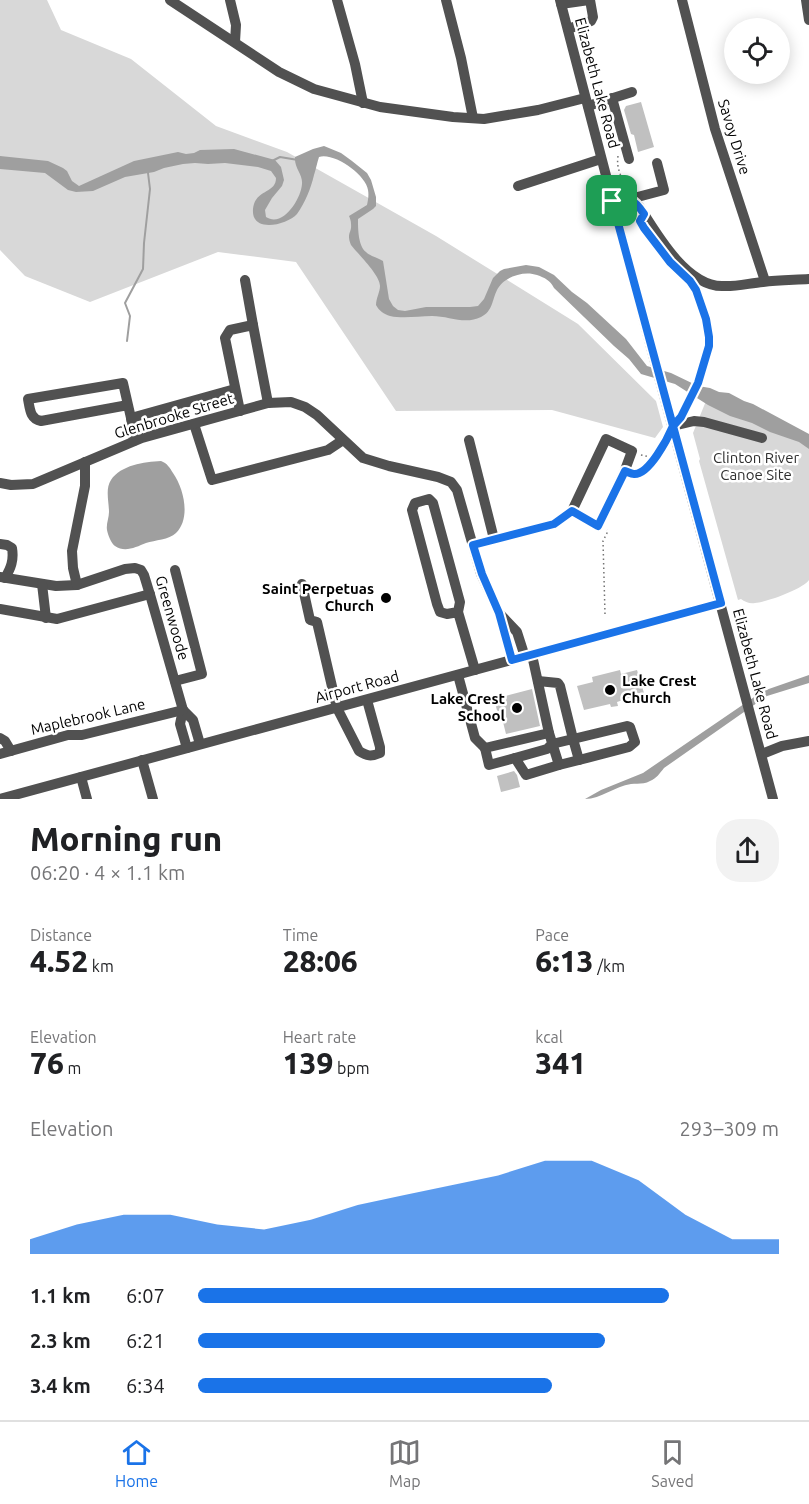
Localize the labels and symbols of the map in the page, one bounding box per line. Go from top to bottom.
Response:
street label: Elizabeth Lake Road [572,16,623,150]
street label: Savoy Drive [715,97,754,177]
pin [586,175,637,226]
street label: Glenbrooke Street [112,389,236,442]
park label: Clinton River Canoe Site [713,449,799,483]
street label: Greenwoode [152,574,193,662]
place label: Saint Perpetuas Church [262,580,374,614]
marker: Saint Perpetuas Church [379,591,393,605]
street label: Elizabeth Lake Road [730,607,781,741]
street label: Airport Road [313,667,401,706]
place label: Lake Crest Church [622,672,697,706]
marker: Lake Crest Church [603,683,617,697]
place label: Lake Crest School [431,690,506,724]
street label: Maplebrook Lane [29,695,147,738]
marker: Lake Crest School [510,701,524,715]

